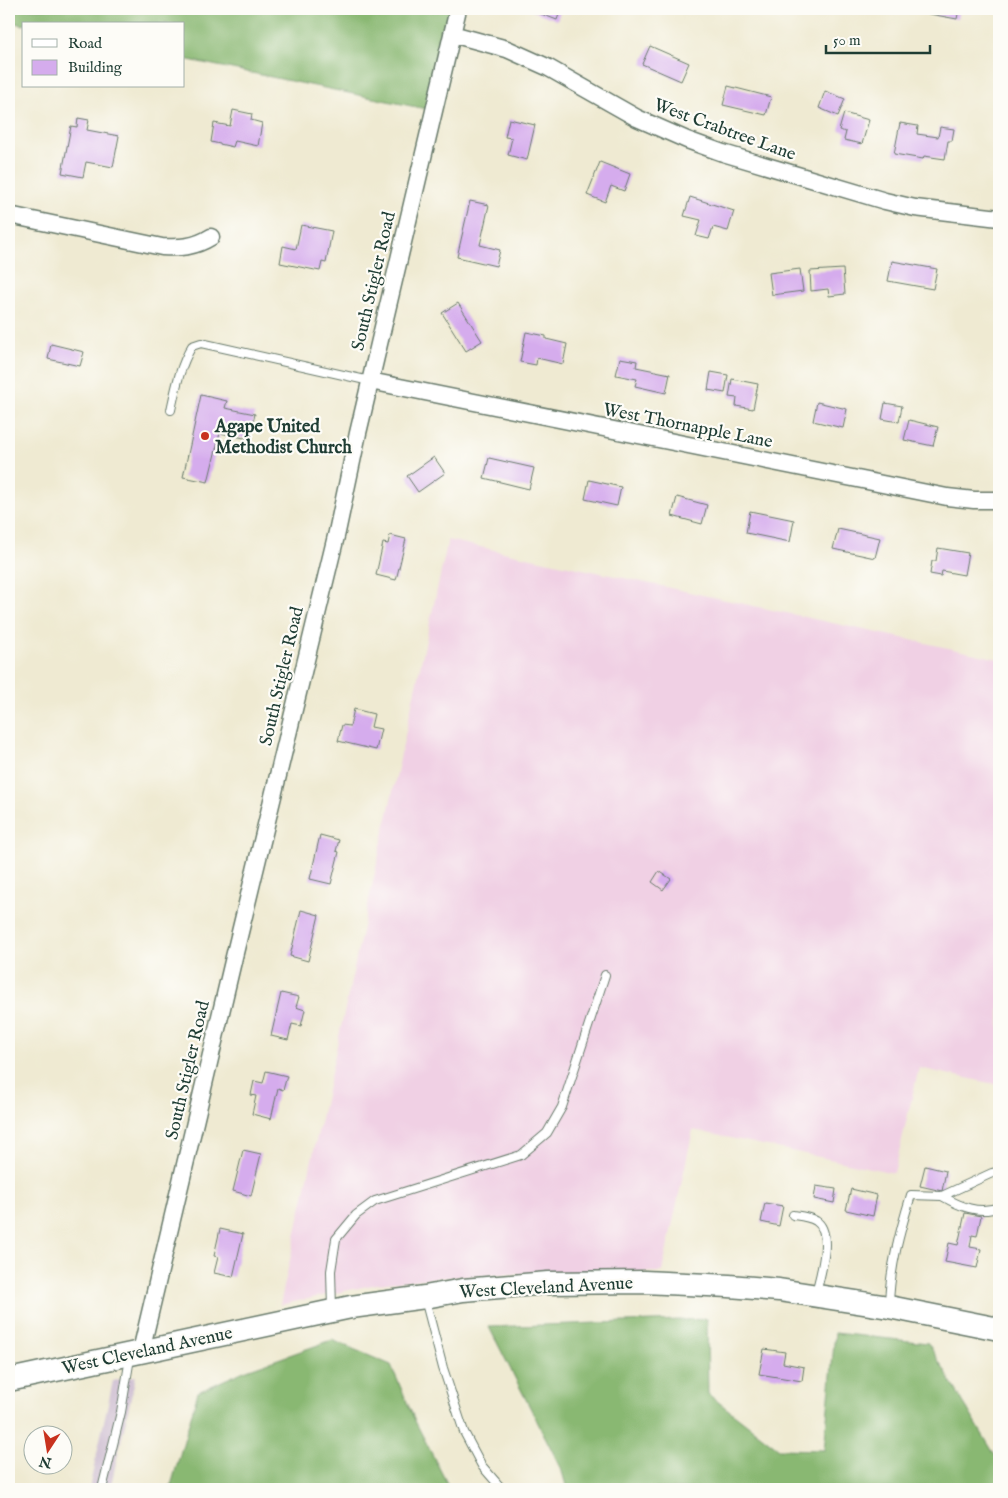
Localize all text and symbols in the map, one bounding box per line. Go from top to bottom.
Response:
legend [22,22,185,88]
scale bar [826,22,929,54]
text: 50 m [833,31,861,50]
text: Road [68,34,103,53]
text: Building [68,58,123,77]
street label: West Crabtree Lane [650,94,799,167]
street label: South Stigler Road [347,209,402,353]
street label: West Thornapple Lane [601,399,774,454]
place label: Agape United Methodist Church [214,416,352,460]
marker: Agape United Methodist Church [199,430,211,442]
street label: South Stigler Road [255,604,310,748]
street label: South Stigler Road [161,998,216,1142]
street label: West Cleveland Avenue [459,1272,634,1305]
street label: West Cleveland Avenue [60,1322,235,1381]
north arrow [22,1426,72,1476]
text: N [38,1452,54,1472]

